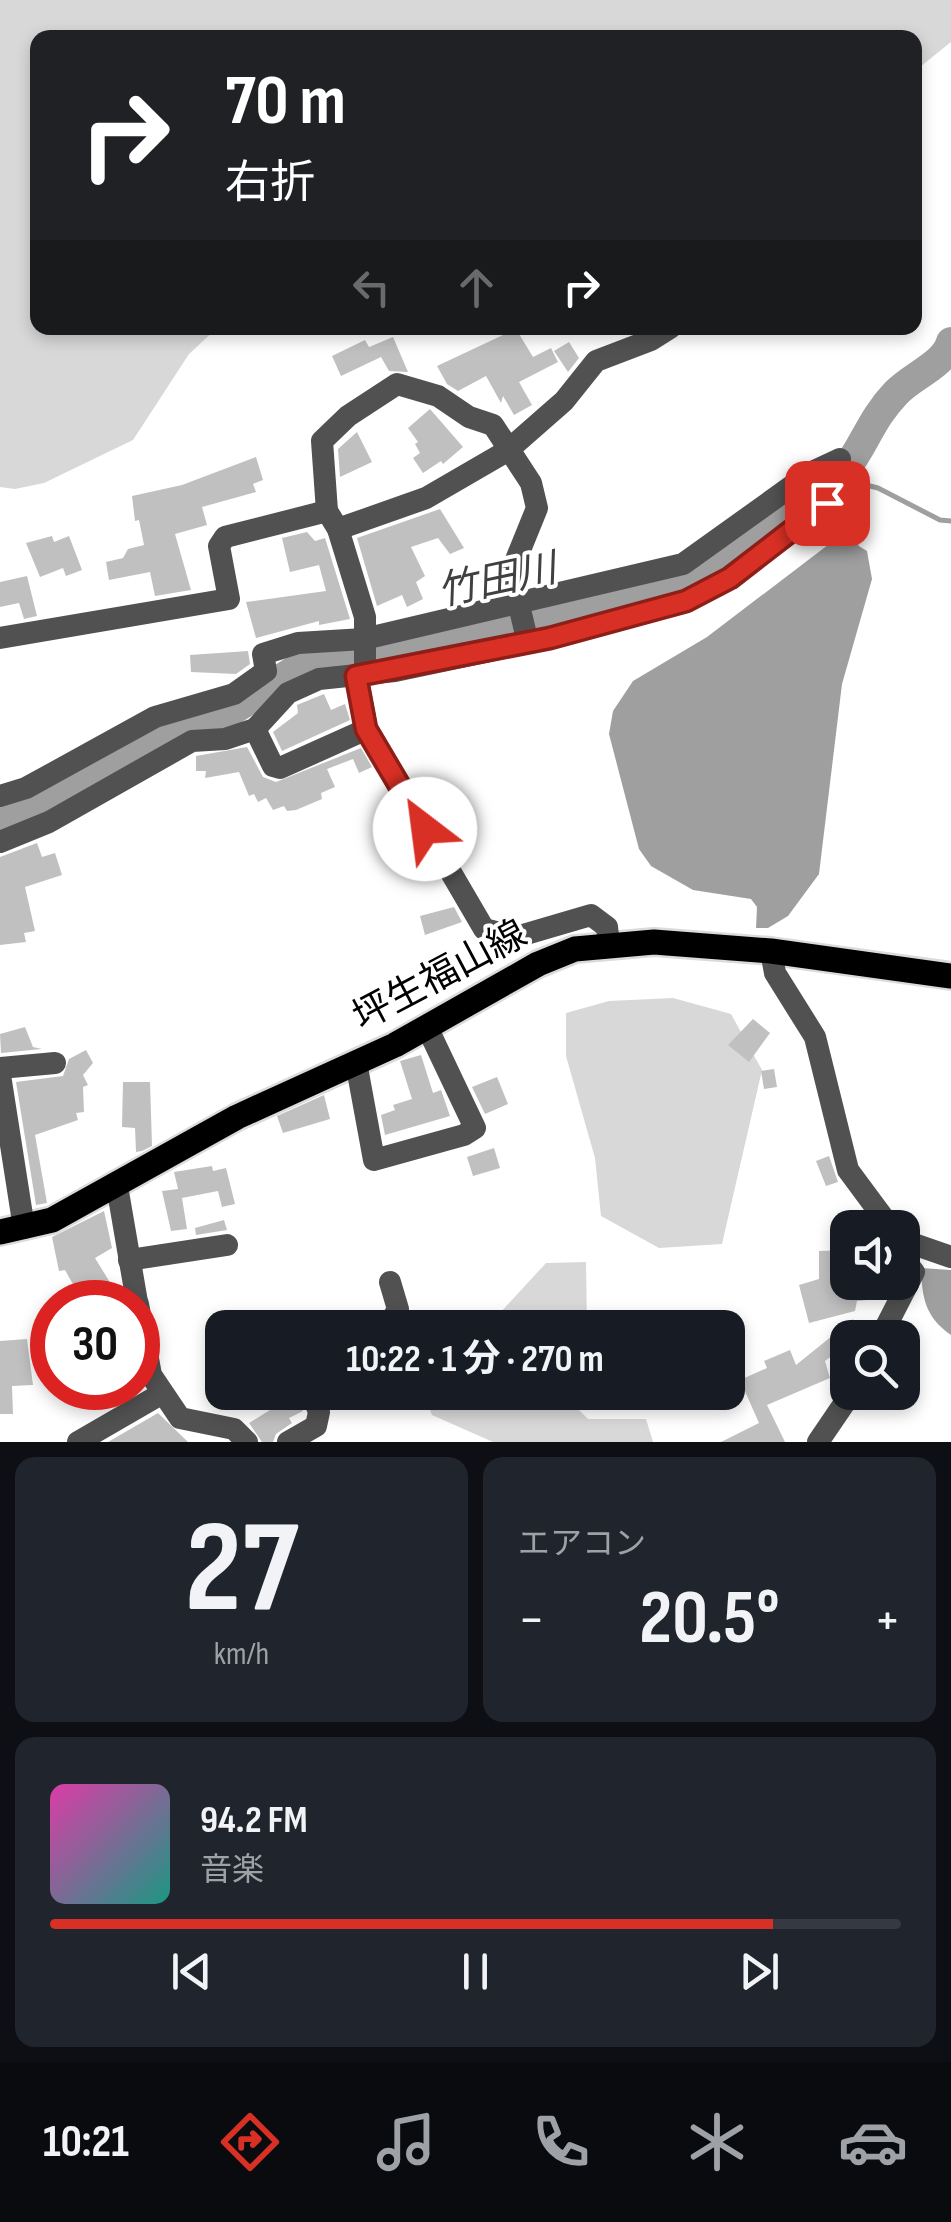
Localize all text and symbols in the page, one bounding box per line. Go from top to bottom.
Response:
text: 70 m [225,60,346,144]
icon: right [60,70,190,200]
text: 右折 [225,156,315,211]
icon: left [344,260,399,315]
icon: ahead [449,260,504,315]
icon: right [554,260,609,315]
pin [785,461,870,546]
icon: arrive [800,476,855,531]
water label: 竹田川 [433,544,565,617]
position arrow [373,777,477,881]
street label: 坪生福山線 [346,912,534,1040]
map controls [830,1210,920,1410]
button: sound [830,1210,920,1300]
speed limit sign: 30 [30,1280,160,1410]
button: search [830,1320,920,1410]
text: 10:22 · 1 分 · 270 m [346,1337,604,1382]
text: 27 [185,1492,298,1648]
text: エアコン [518,1525,646,1564]
text: 20.5° [639,1574,780,1665]
text: − [518,1587,545,1654]
text: + [874,1587,901,1654]
text: km/h [214,1635,269,1674]
text: 94.2 FM [200,1798,308,1843]
text: 音楽 [200,1851,264,1890]
icon: previous [164,1944,219,1999]
icon: pause [448,1944,503,1999]
icon: next [732,1944,787,1999]
icon: directions [215,2107,285,2177]
icon: music [371,2107,441,2177]
icon: phone [526,2107,596,2177]
icon: climate [682,2107,752,2177]
icon: car [838,2107,908,2177]
text: 10:21 [43,2115,129,2170]

